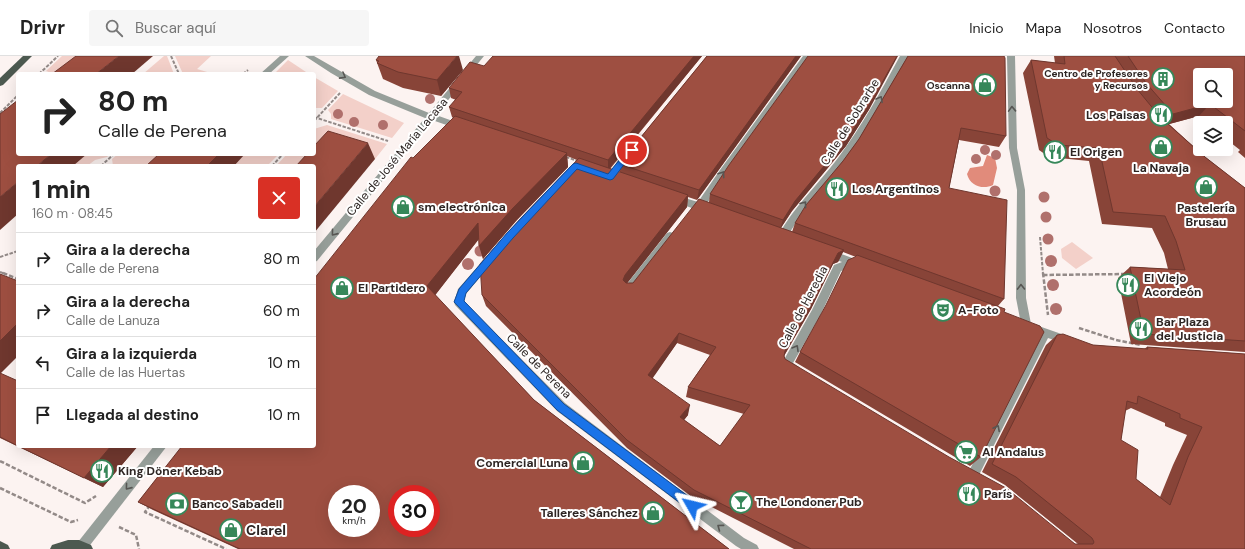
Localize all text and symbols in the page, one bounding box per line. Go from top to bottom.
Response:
search box [89,10,369,46]
text: Drivr [20,15,65,40]
icon: search [103,17,125,39]
text: Buscar aquí [135,18,216,38]
text: Inicio [969,19,1004,37]
text: Mapa [1026,19,1061,37]
text: Nosotros [1083,19,1142,37]
text: Contacto [1164,19,1225,37]
building icon: Centro de Profesores y Recursos [1150,66,1176,92]
place label: Centro de Profesores y Recursos [1044,67,1148,92]
map controls [1193,68,1233,156]
button: search [1193,68,1233,108]
one-way arrow [339,72,346,79]
shop icon: Oscanna [972,72,998,98]
street label: Calle de Sobrarbe [817,75,883,168]
place label: Oscanna [927,79,970,92]
text: 80 m [98,83,168,120]
icon: right [32,88,84,140]
street label: Calle de José María Lacasa [343,95,451,219]
one-way arrow [876,96,883,103]
restaurant icon: Los Paisas [1148,102,1174,128]
one-way arrow [1008,106,1016,112]
place label: Los Paisas [1086,107,1146,123]
button: layers [1193,116,1233,156]
text: Calle de Perena [98,119,227,143]
pin [615,133,649,167]
shop icon: La Navaja [1148,134,1174,160]
icon: arrive [621,139,643,161]
restaurant icon: El Origen [1042,139,1068,165]
place label: El Origen [1070,144,1122,160]
place label: La Navaja [1133,160,1189,176]
one-way arrow [717,171,725,178]
text: 1 min [32,174,91,205]
shop icon: Pastelería Brusau [1193,174,1219,200]
restaurant icon: Los Argentinos [824,176,850,202]
button: close [258,177,300,219]
place label: Los Argentinos [852,181,939,197]
shop icon: sm electrónica [390,194,416,220]
place label: sm electrónica [418,199,506,215]
place label: Pastelería Brusau [1177,200,1235,230]
one-way arrow [800,201,807,208]
text: 160 m · 08:45 [32,205,113,222]
one-way arrow [332,228,339,235]
text: Gira a la derecha [66,240,190,260]
icon: right [32,248,54,270]
text: 80 m [263,249,300,269]
text: Calle de Perena [66,260,159,277]
street label: Calle de Heredia [775,263,831,351]
place label: El Viejo Acordeón [1144,270,1201,300]
restaurant icon: El Viejo Acordeón [1115,272,1141,298]
shop icon: El Partidero [329,275,355,301]
place label: El Partidero [358,280,426,296]
one-way arrow [1017,284,1025,290]
text: Gira a la derecha [66,292,190,312]
theatre icon: A-Foto [930,297,956,323]
icon: right [32,300,54,322]
text: 60 m [263,301,300,321]
place label: A-Foto [958,302,999,318]
text: Calle de Lanuza [66,312,160,329]
place label: Bar Plaza del Justicia [1156,314,1223,344]
restaurant icon: Bar Plaza del Justicia [1128,316,1154,342]
street label: Calle de Perena [503,330,575,402]
text: Gira a la izquierda [66,344,197,364]
one-way arrow [791,345,798,352]
icon: left [32,352,54,374]
text: 10 m [268,353,300,373]
text: Calle de las Huertas [66,364,185,381]
icon: arrive [32,404,54,426]
text: Llegada al destino [66,405,199,425]
text: 10 m [268,405,300,425]
one-way arrow [992,425,1000,432]
supermarket icon: Al Andalus [953,439,979,465]
place label: Al Andalus [982,444,1044,460]
shop icon: Comercial Luna [570,450,596,476]
place label: Comercial Luna [476,455,568,471]
restaurant icon: King Döner Kebab [89,458,115,484]
place label: King Döner Kebab [118,463,222,479]
restaurant icon: París [956,481,982,507]
one-way arrow [126,483,133,490]
speed limit sign: 30 [388,485,440,537]
position arrow [671,485,713,527]
place label: París [984,486,1013,502]
bar icon: The Londoner Pub [728,489,754,515]
bank icon: Banco Sabadell [164,491,190,517]
text: 20 [341,493,367,519]
place label: The Londoner Pub [756,494,862,510]
place label: Banco Sabadell [192,496,282,512]
shop icon: Talleres Sánchez [640,500,666,526]
place label: Talleres Sánchez [540,505,638,521]
text: km/h [342,514,366,527]
shop icon: Clarel [218,517,244,543]
place label: Clarel [246,521,286,539]
one-way arrow [718,525,725,532]

